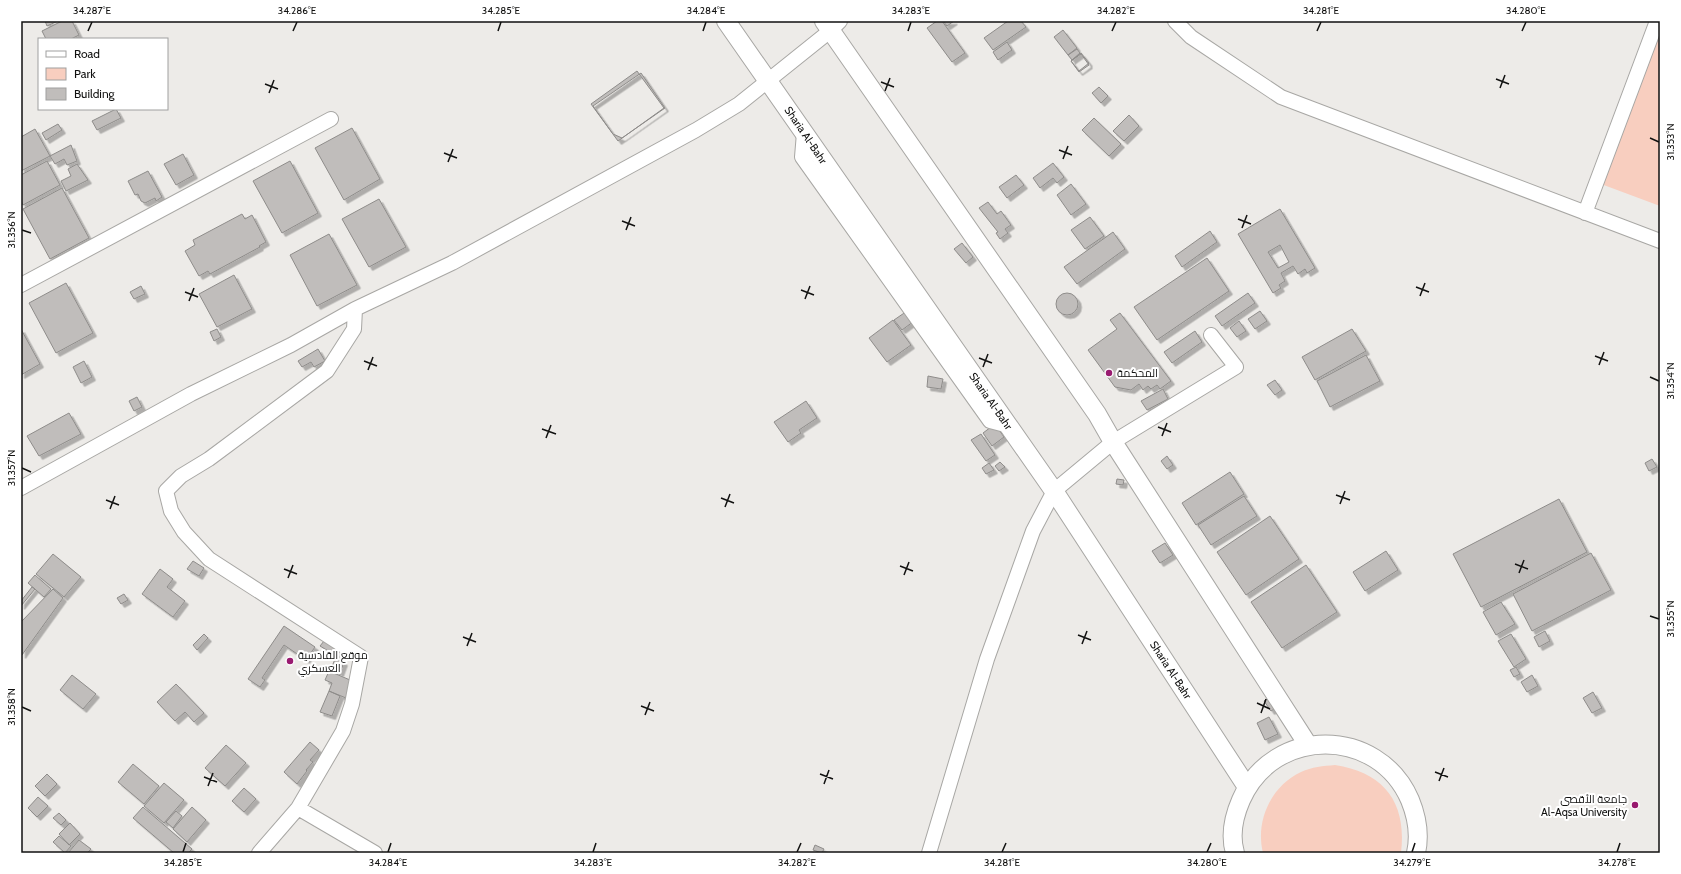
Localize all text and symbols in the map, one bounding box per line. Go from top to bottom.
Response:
text: 34.287°E [73,4,111,17]
text: 34.286°E [278,4,317,17]
text: 34.285°E [482,4,521,17]
text: 34.284°E [687,4,726,17]
text: 34.283°E [892,4,931,17]
text: 34.282°E [1097,4,1136,17]
text: 34.281°E [1303,4,1340,17]
text: 34.280°E [1506,4,1546,17]
legend [38,38,168,110]
text: Road [74,46,100,61]
text: Park [74,66,96,81]
text: Building [74,86,116,101]
street label: Sharia Al-Bahr [782,104,831,167]
text: 31.353°N [1664,124,1677,160]
text: 31.356°N [5,211,18,249]
text: 31.354°N [1664,362,1677,400]
place label: المحكمة [1117,366,1158,380]
marker: المحكمة [1104,368,1114,378]
street label: Sharia Al-Bahr [966,370,1016,433]
text: 31.357°N [5,450,18,486]
text: 31.355°N [1664,601,1677,637]
street label: Sharia Al-Bahr [1147,638,1195,702]
place label: موقع القادسية العسكري [298,648,368,677]
marker: موقع القادسية العسكري [285,656,295,666]
text: 31.358°N [5,688,18,726]
place label: جامعة الأقصى Al-Aqsa University [1541,792,1627,819]
marker: جامعة الأقصى Al-Aqsa University [1630,800,1640,810]
text: 34.285°E [164,856,203,869]
text: 34.284°E [369,856,408,869]
text: 34.283°E [574,856,613,869]
text: 34.282°E [778,856,817,869]
text: 34.281°E [984,856,1021,869]
text: 34.280°E [1187,856,1227,869]
text: 34.279°E [1393,856,1431,869]
text: 34.278°E [1598,856,1636,869]

